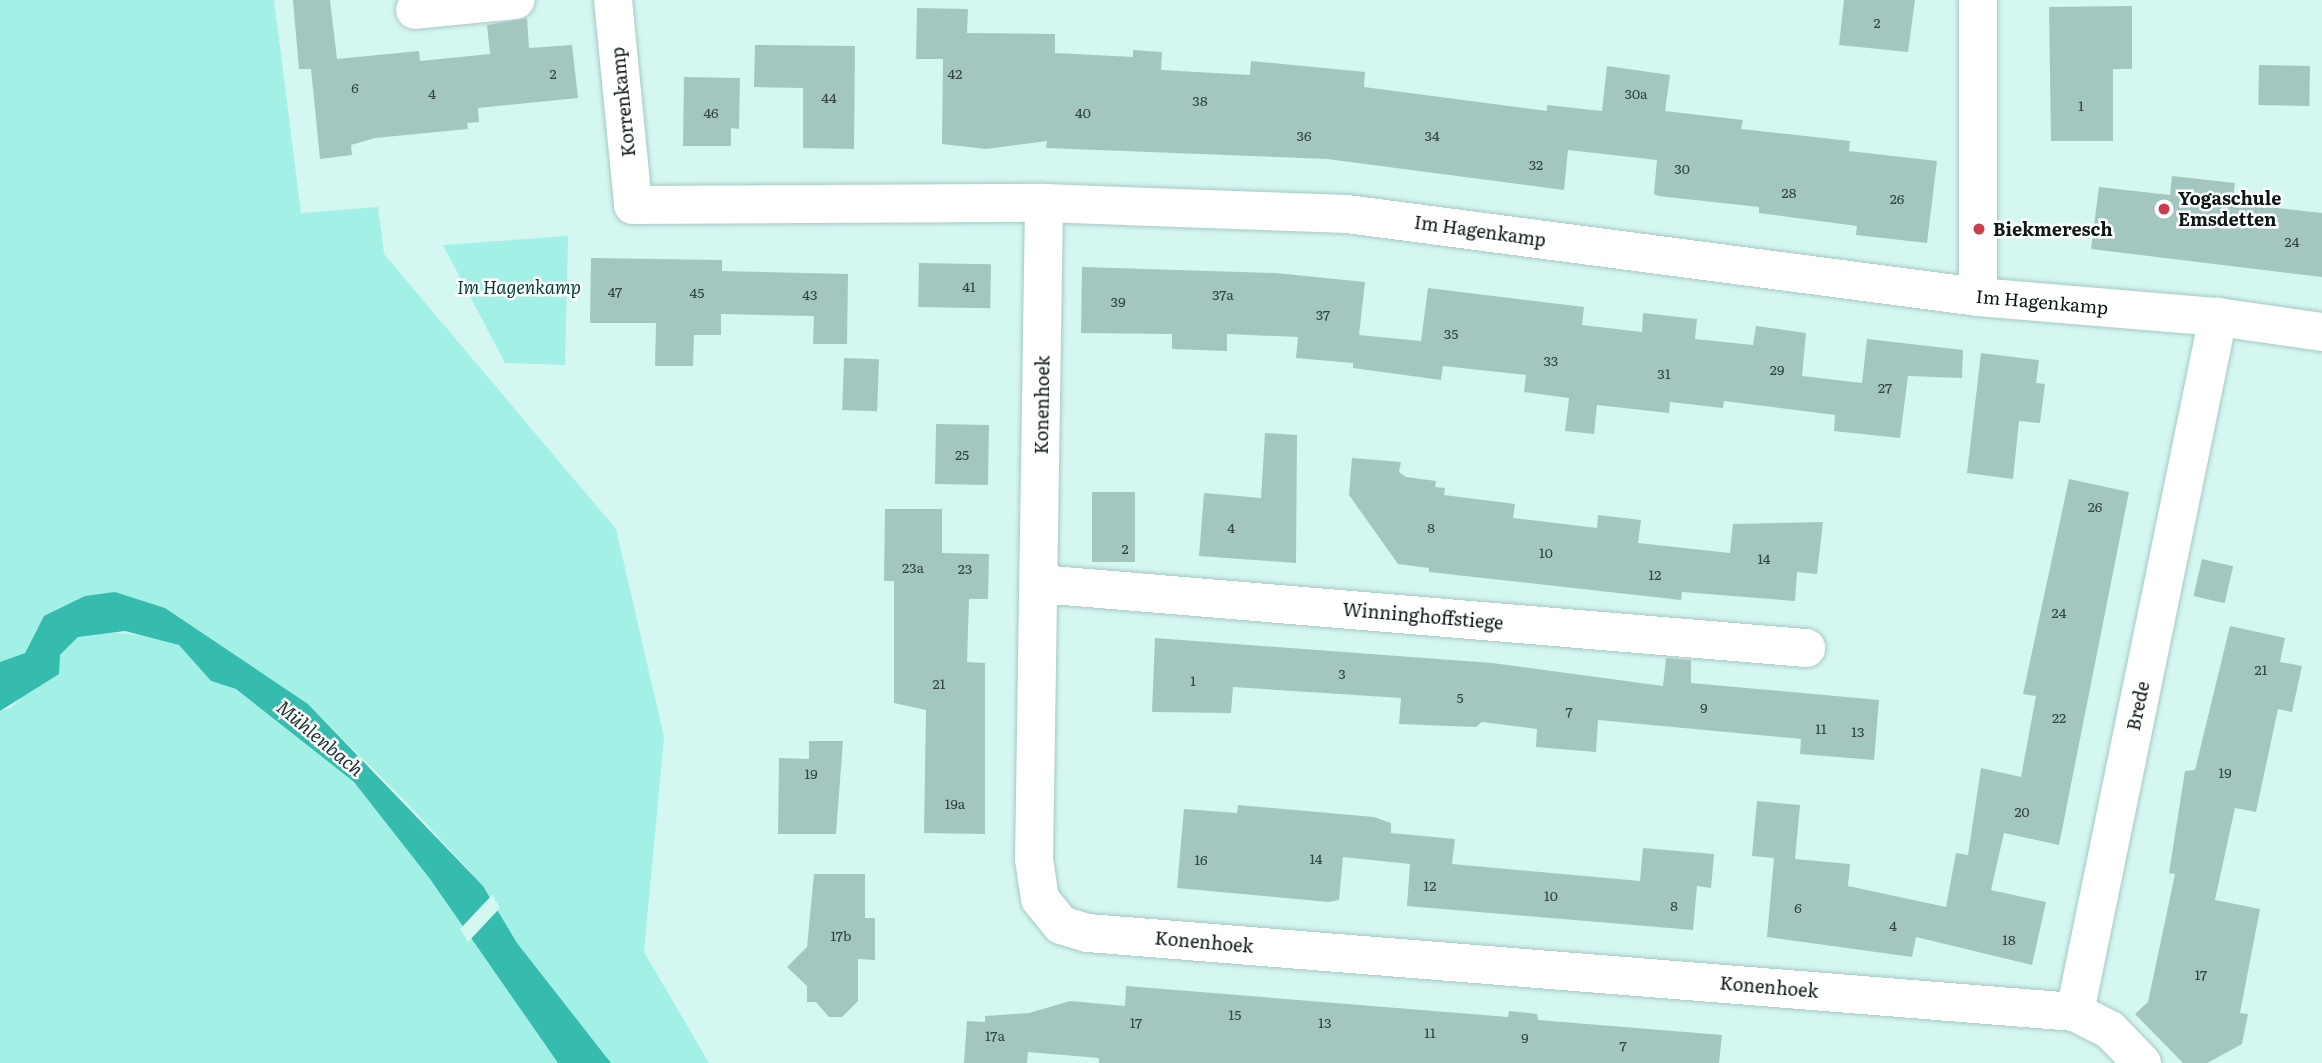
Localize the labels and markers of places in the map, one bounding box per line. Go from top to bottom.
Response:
place label: Yogaschule Emsdetten [2178,188,2281,230]
marker: Yogaschule Emsdetten [2156,201,2172,217]
place label: Biekmeresch [1993,218,2113,240]
marker: Biekmeresch [1971,221,1987,237]

